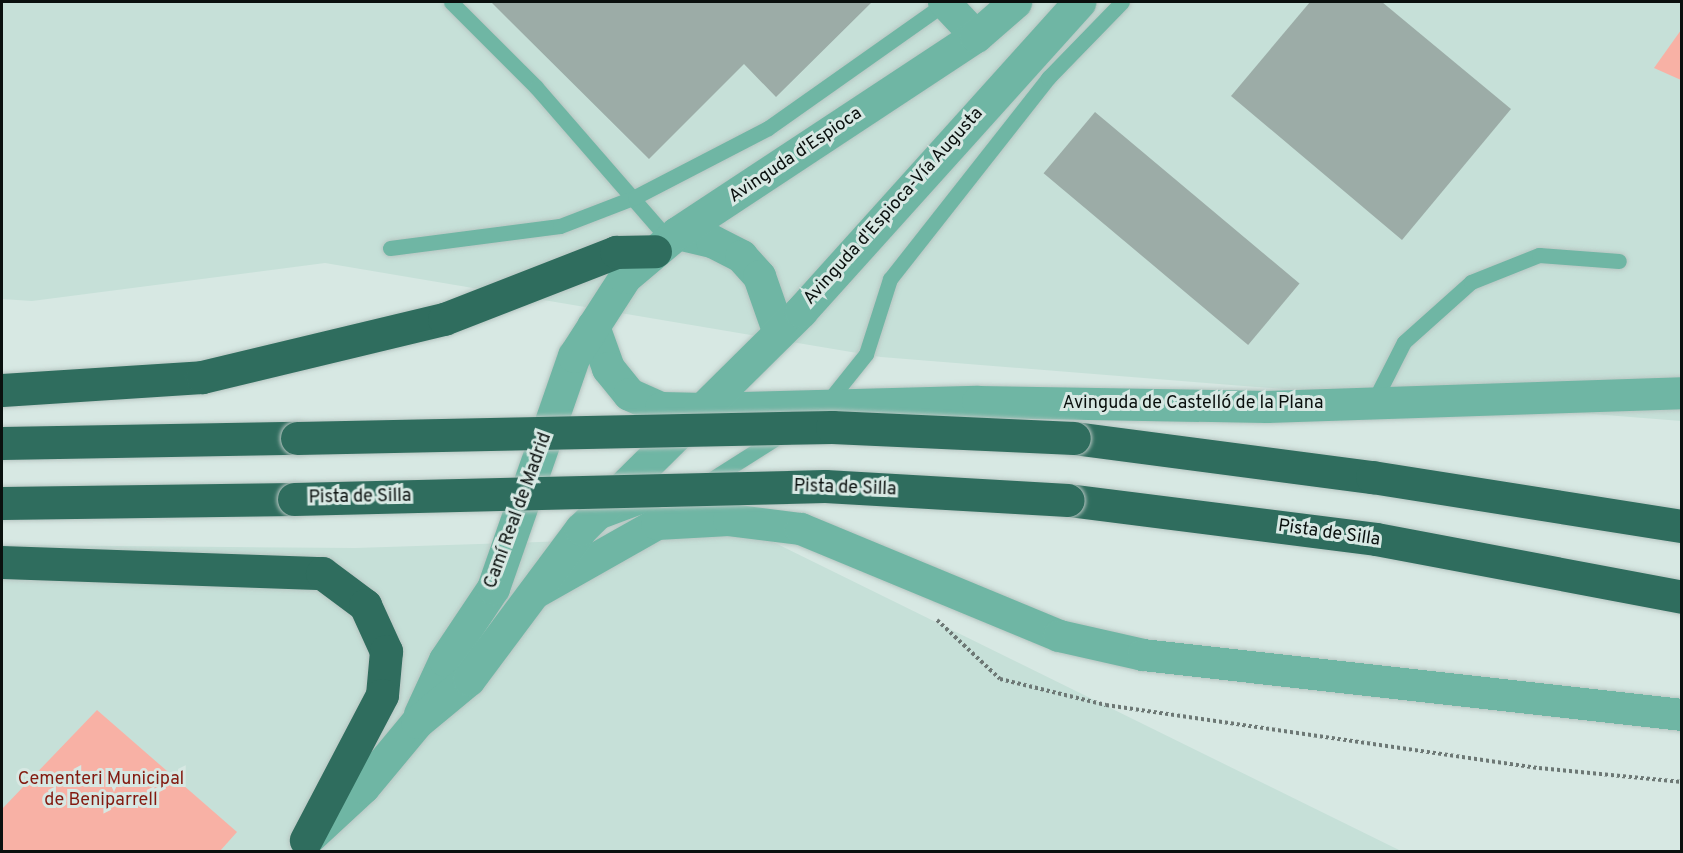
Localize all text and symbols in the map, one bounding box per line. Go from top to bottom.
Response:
street label: Avinguda d'Espioca [725,104,867,208]
street label: Avinguda d'Espioca-Vía Augusta [799,104,989,310]
street label: Avinguda de Castelló de la Plana [1063,393,1323,415]
street label: Camí Real de Madrid [481,430,557,592]
street label: Pista de Silla [793,476,897,502]
street label: Pista de Silla [308,486,412,510]
street label: Pista de Silla [1277,516,1381,552]
park label: Cementeri Municipal de Beniparrell [18,770,184,812]

